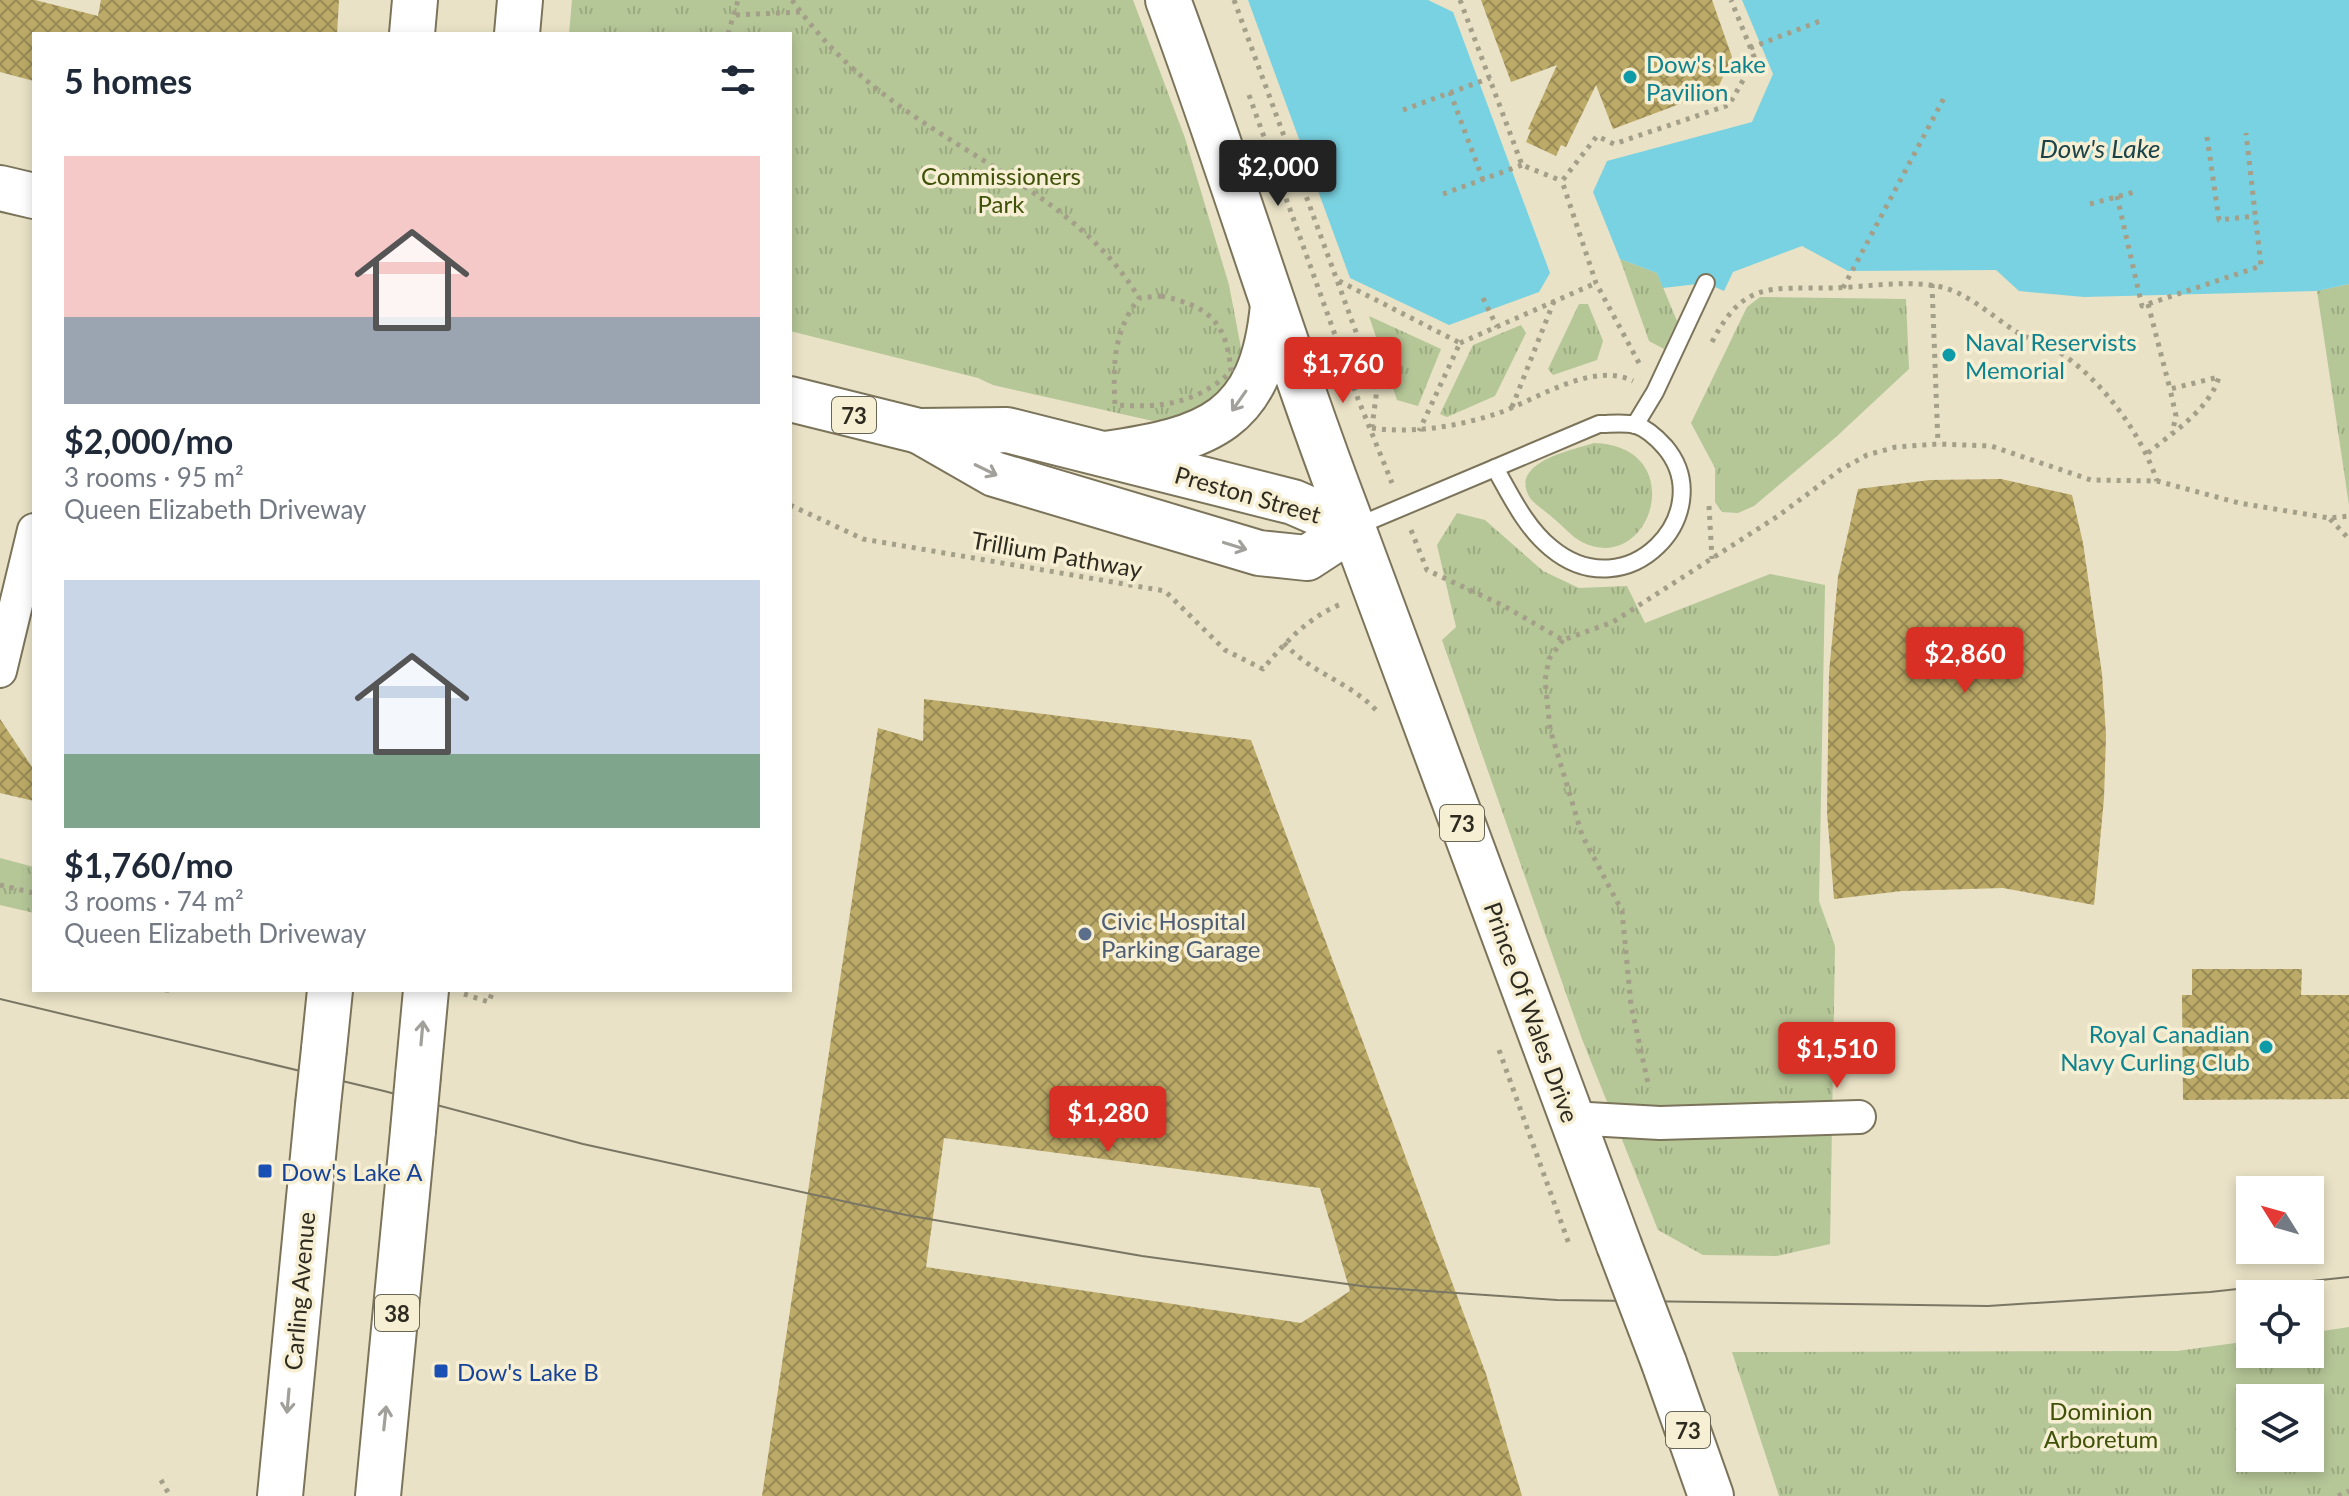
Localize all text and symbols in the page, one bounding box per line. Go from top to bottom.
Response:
place label: Dow's Lake Pavilion [1646,49,1766,106]
icon: filters [716,58,760,102]
text: 5 homes [64,60,192,101]
marker: Dow's Lake Pavilion [1621,68,1639,86]
water label: Dow's Lake [2040,132,2160,164]
pin: $2,000 [1213,140,1343,208]
text: $2,000 [1237,150,1319,182]
park label: Commissioners Park [921,161,1081,218]
icon: home [340,208,484,352]
place label: Naval Reservists Memorial [1965,327,2137,384]
pin: $1,760 [1278,337,1408,405]
marker: Naval Reservists Memorial [1940,346,1958,364]
text: $1,760 [1302,347,1384,379]
one-way arrow [1231,390,1247,412]
road number: 73 [832,397,876,433]
text: $2,000/mo [64,420,233,461]
street label: Preston Street [1172,459,1325,529]
text: 3 rooms · 95 m² [64,461,244,493]
one-way arrow [974,463,998,478]
text: Queen Elizabeth Driveway [64,493,367,525]
street label: Trillium Pathway [969,525,1145,583]
one-way arrow [1221,539,1247,554]
pin: $2,860 [1900,627,2030,695]
icon: home [340,632,484,776]
text: $2,860 [1924,637,2006,669]
road number: 73 [1440,805,1484,841]
text: $1,760/mo [64,844,233,885]
text: 3 rooms · 74 m² [64,885,244,917]
street label: Prince Of Wales Drive [1479,898,1585,1126]
place label: Civic Hospital Parking Garage [1101,906,1260,963]
text: Queen Elizabeth Driveway [64,917,367,949]
marker: Civic Hospital Parking Garage [1076,925,1094,943]
place label: Royal Canadian Navy Curling Club [2060,1019,2250,1076]
one-way arrow [415,1020,430,1047]
pin: $1,510 [1772,1022,1902,1090]
text: $1,510 [1796,1032,1878,1064]
marker: Royal Canadian Navy Curling Club [2257,1038,2275,1056]
pin: $1,280 [1043,1086,1173,1154]
text: $1,280 [1067,1096,1149,1128]
place label: Dow's Lake A [281,1157,423,1186]
marker: Dow's Lake A [256,1162,274,1180]
north arrow [2236,1176,2324,1264]
map controls [2236,1176,2324,1472]
street label: Carling Avenue [278,1211,320,1371]
button: locate [2236,1280,2324,1368]
road number: 38 [375,1295,419,1331]
place label: Dow's Lake B [457,1357,599,1386]
marker: Dow's Lake B [432,1362,450,1380]
button: layers [2236,1384,2324,1472]
one-way arrow [281,1387,296,1414]
park label: Dominion Arboretum [2044,1396,2158,1453]
one-way arrow [378,1405,393,1432]
road number: 73 [1666,1412,1710,1448]

